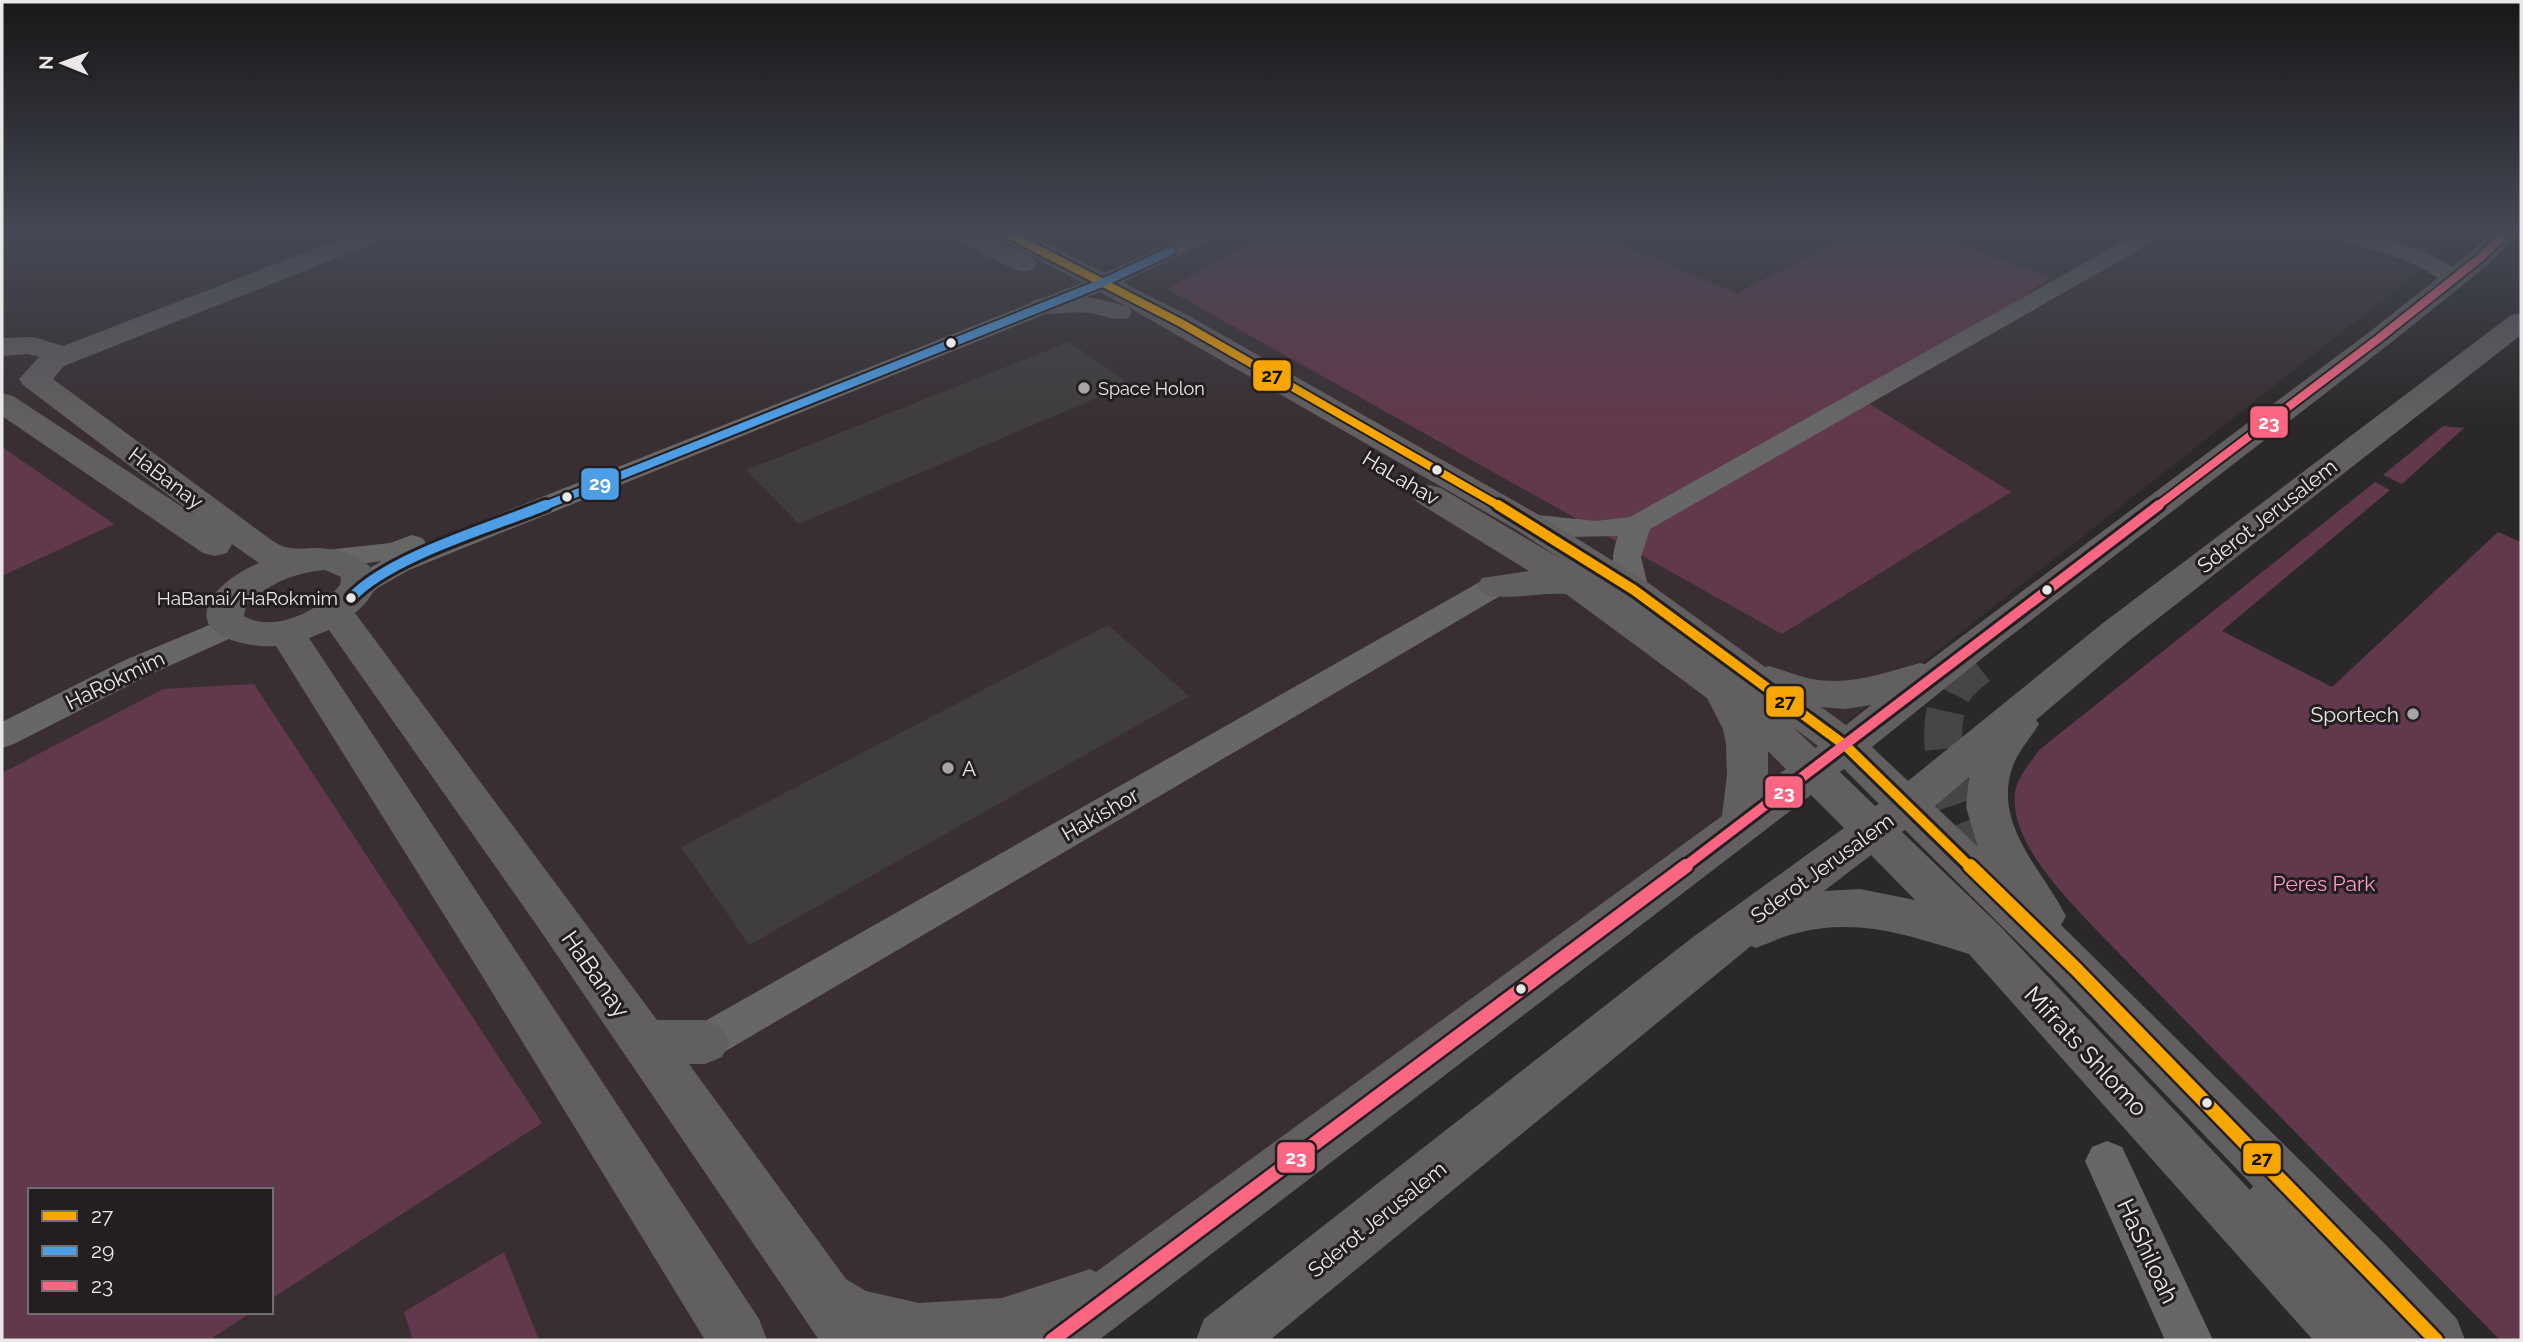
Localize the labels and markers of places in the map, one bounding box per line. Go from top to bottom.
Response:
unlabelled marker [944,336,958,350]
place label: Space Holon [1098,378,1205,399]
marker: Space Holon [1076,380,1092,396]
unlabelled marker [1430,463,1444,477]
unlabelled marker [560,490,574,504]
unlabelled marker [2040,583,2054,597]
place label: HaBanai/HaRokmim [157,587,338,609]
marker: HaBanai/HaRokmim [344,591,358,605]
place label: Sportech [2310,702,2399,727]
marker: Sportech [2405,706,2421,722]
place label: A [962,756,976,781]
marker: A [940,760,956,776]
unlabelled marker [1514,982,1528,996]
unlabelled marker [2200,1096,2214,1110]

